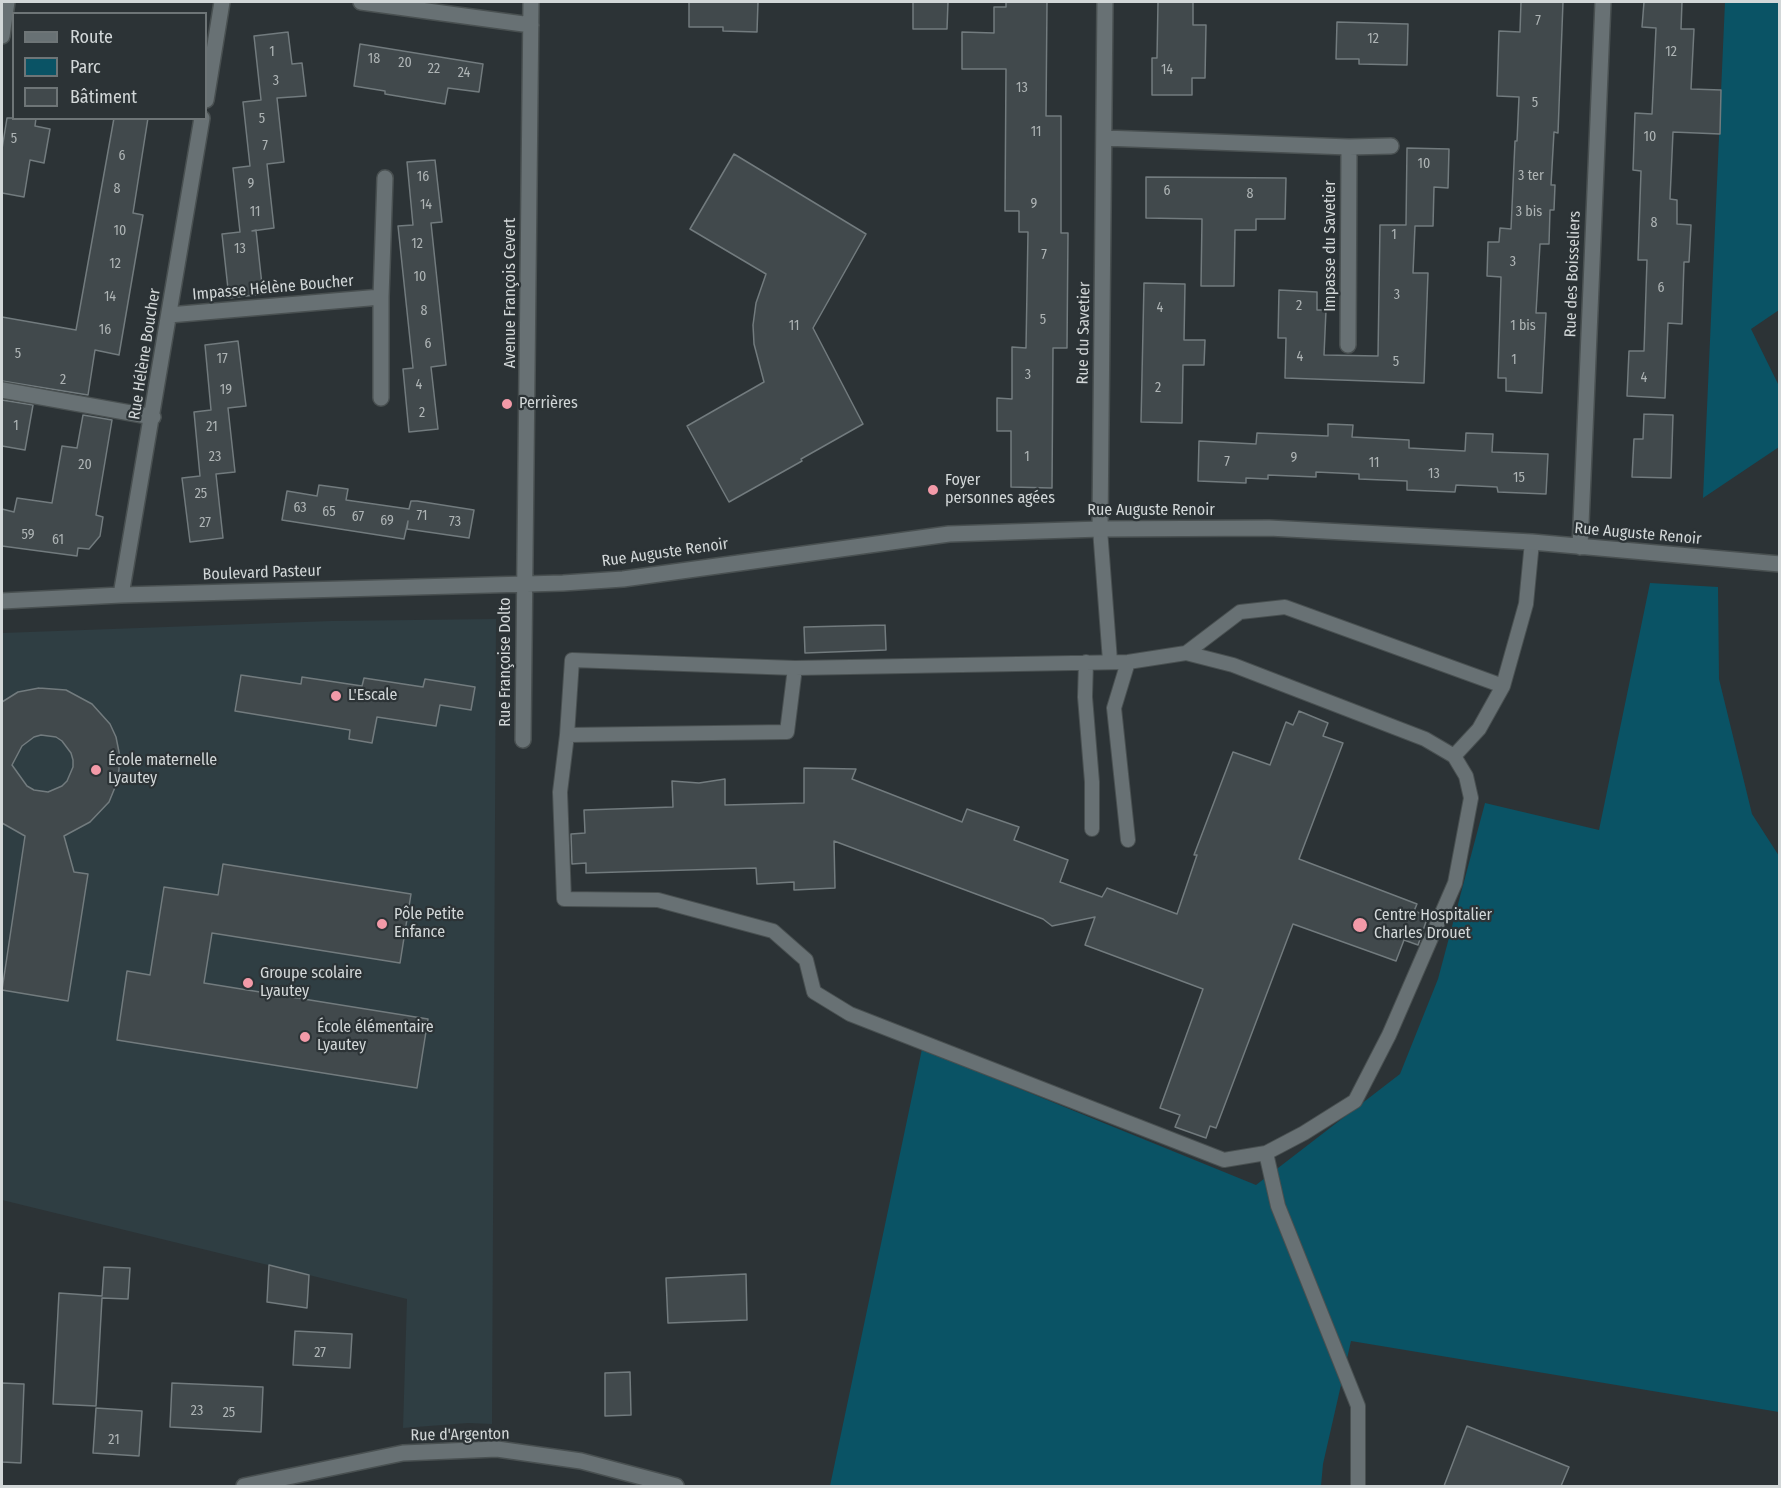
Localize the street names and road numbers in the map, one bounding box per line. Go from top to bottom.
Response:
street label: Impasse du Savetier [1321,180,1341,312]
street label: Rue des Boisseliers [1561,210,1585,338]
street label: Avenue François Cevert [501,218,521,368]
street label: Impasse Hélène Boucher [192,271,354,305]
street label: Rue du Savetier [1074,281,1094,385]
street label: Rue Hélène Boucher [125,287,165,421]
street label: Rue Auguste Renoir [1087,501,1215,521]
street label: Rue Auguste Renoir [1574,519,1702,549]
street label: Rue Auguste Renoir [600,535,730,571]
street label: Boulevard Pasteur [202,561,322,585]
street label: Rue Françoise Dolto [496,597,516,727]
street label: Rue d'Argenton [410,1425,510,1445]

